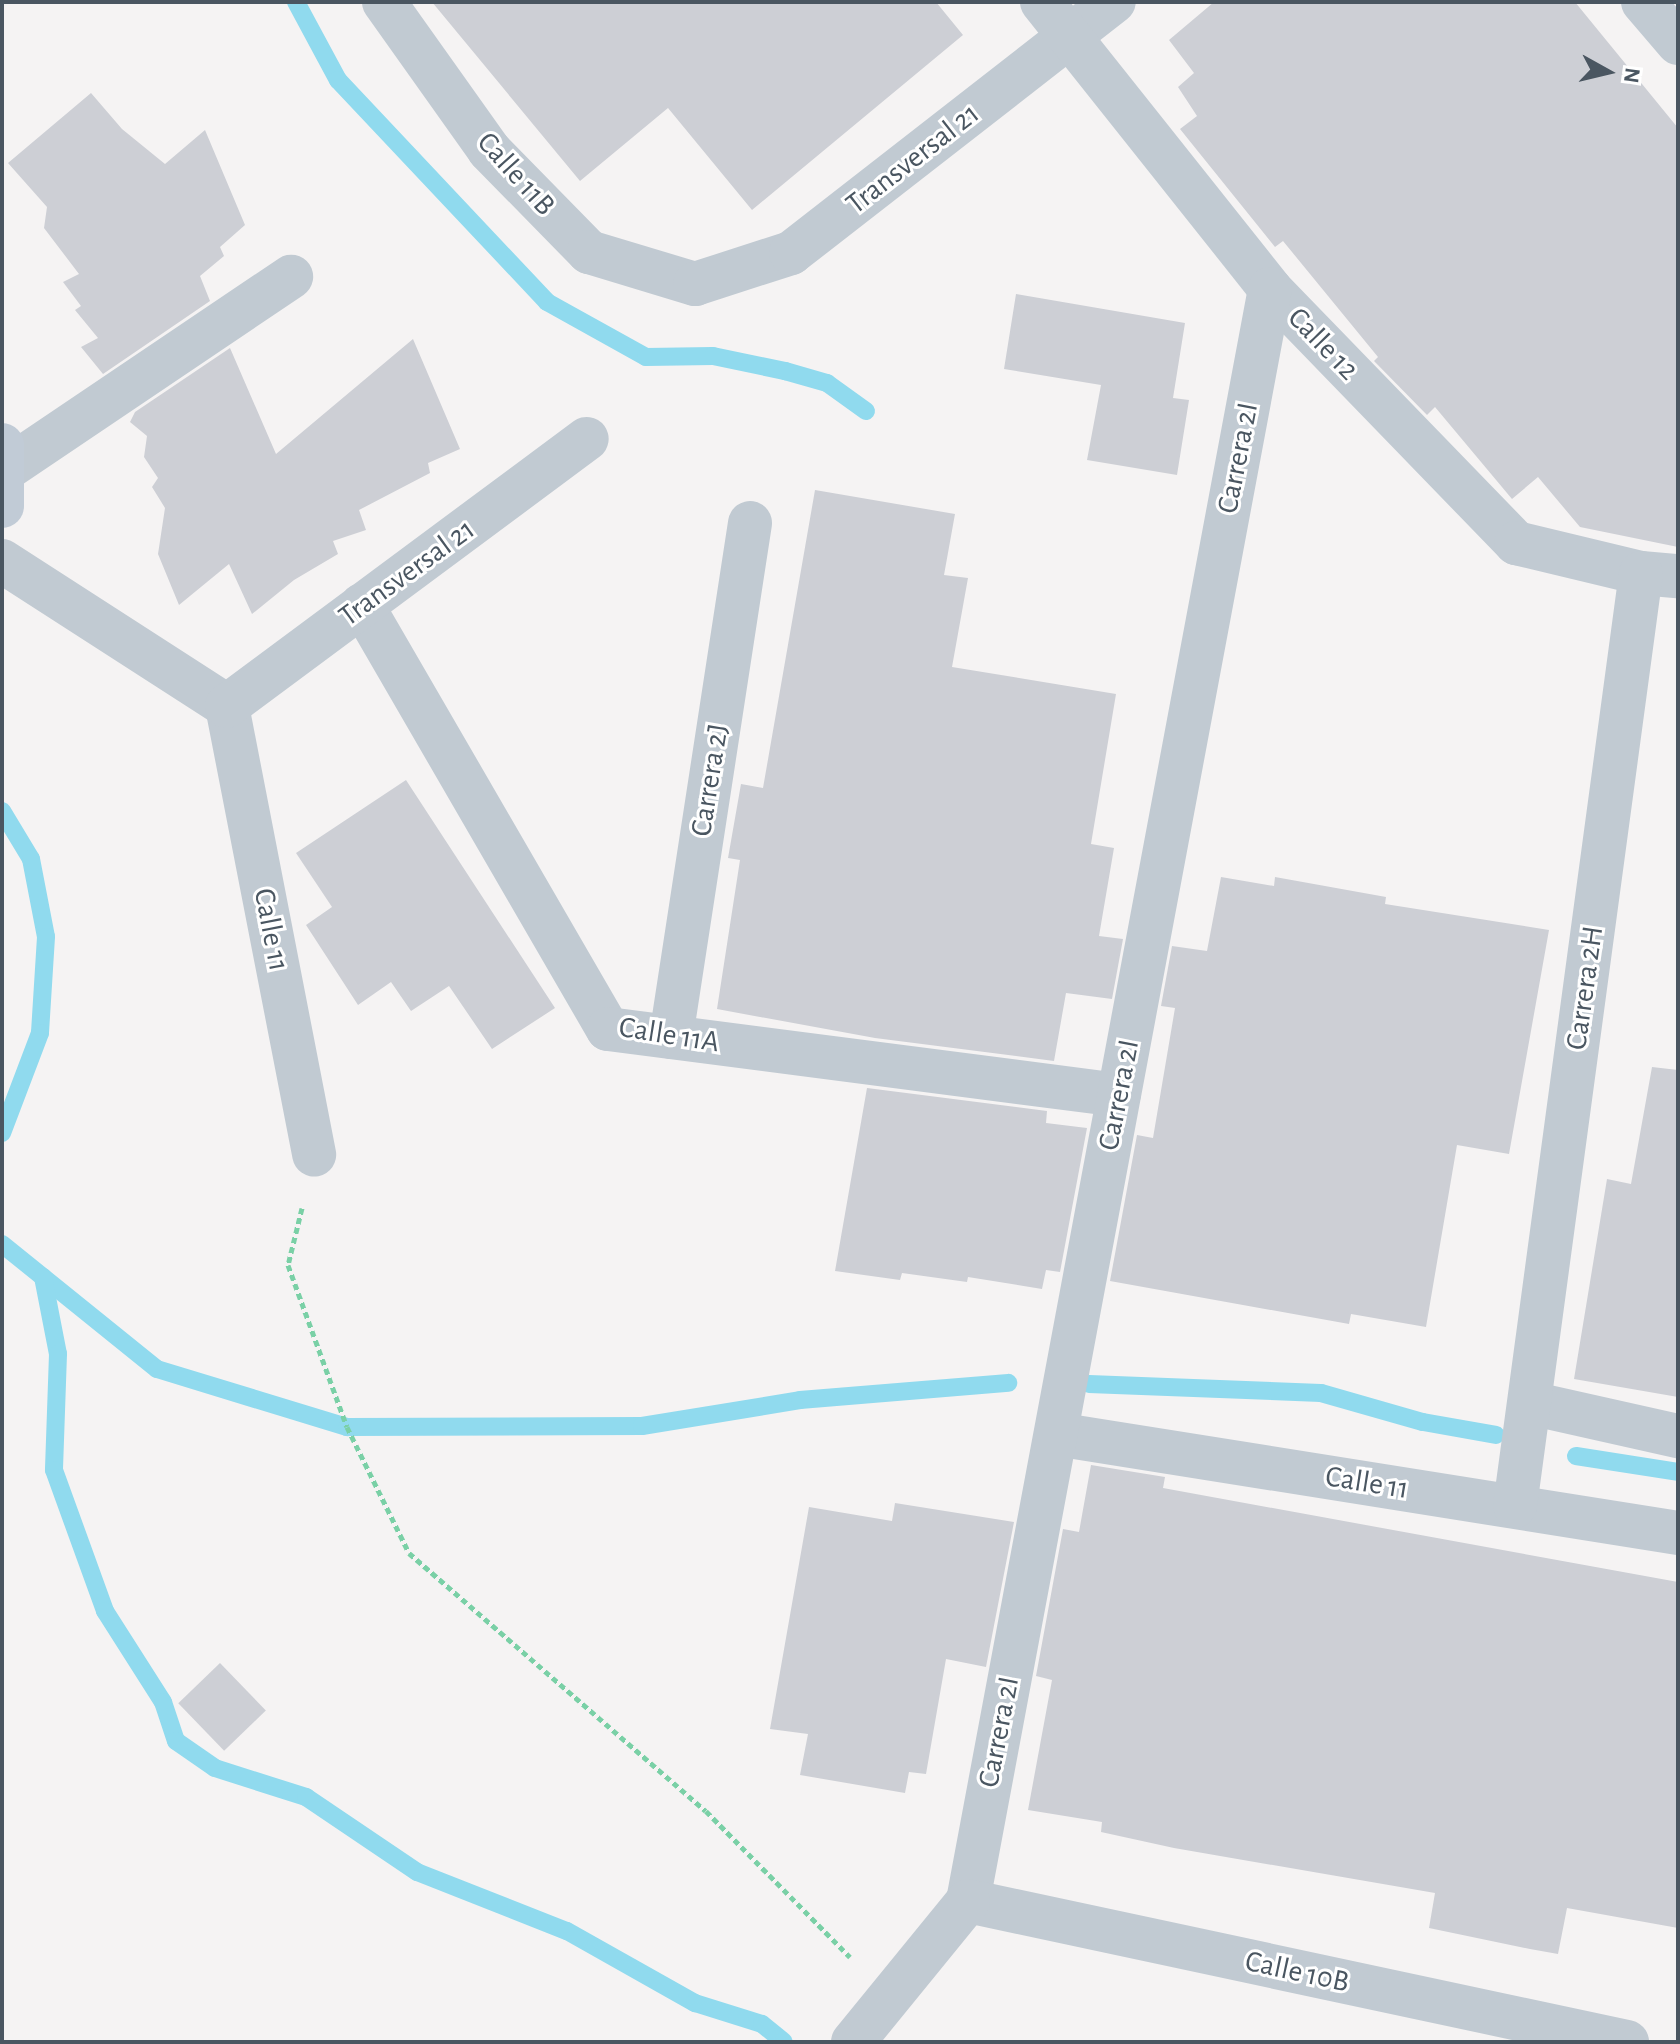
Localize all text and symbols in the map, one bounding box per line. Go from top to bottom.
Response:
north arrow [1568,32,1648,112]
text: N [1620,66,1644,84]
street label: Transversal 21 [839,96,987,222]
street label: Calle 11B [469,125,563,223]
street label: Calle 12 [1280,300,1366,388]
street label: Carrera 2I [1210,399,1266,517]
street label: Transversal 21 [332,512,482,634]
street label: Carrera 2J [683,721,737,839]
street label: Calle 11 [245,885,297,975]
street label: Carrera 2H [1558,924,1612,1052]
street label: Calle 11A [616,1009,722,1061]
street label: Carrera 2I [1091,1036,1147,1154]
street label: Calle 11 [1323,1459,1411,1507]
street label: Carrera 2I [971,1673,1027,1791]
street label: Calle 10B [1242,1943,1352,2001]

